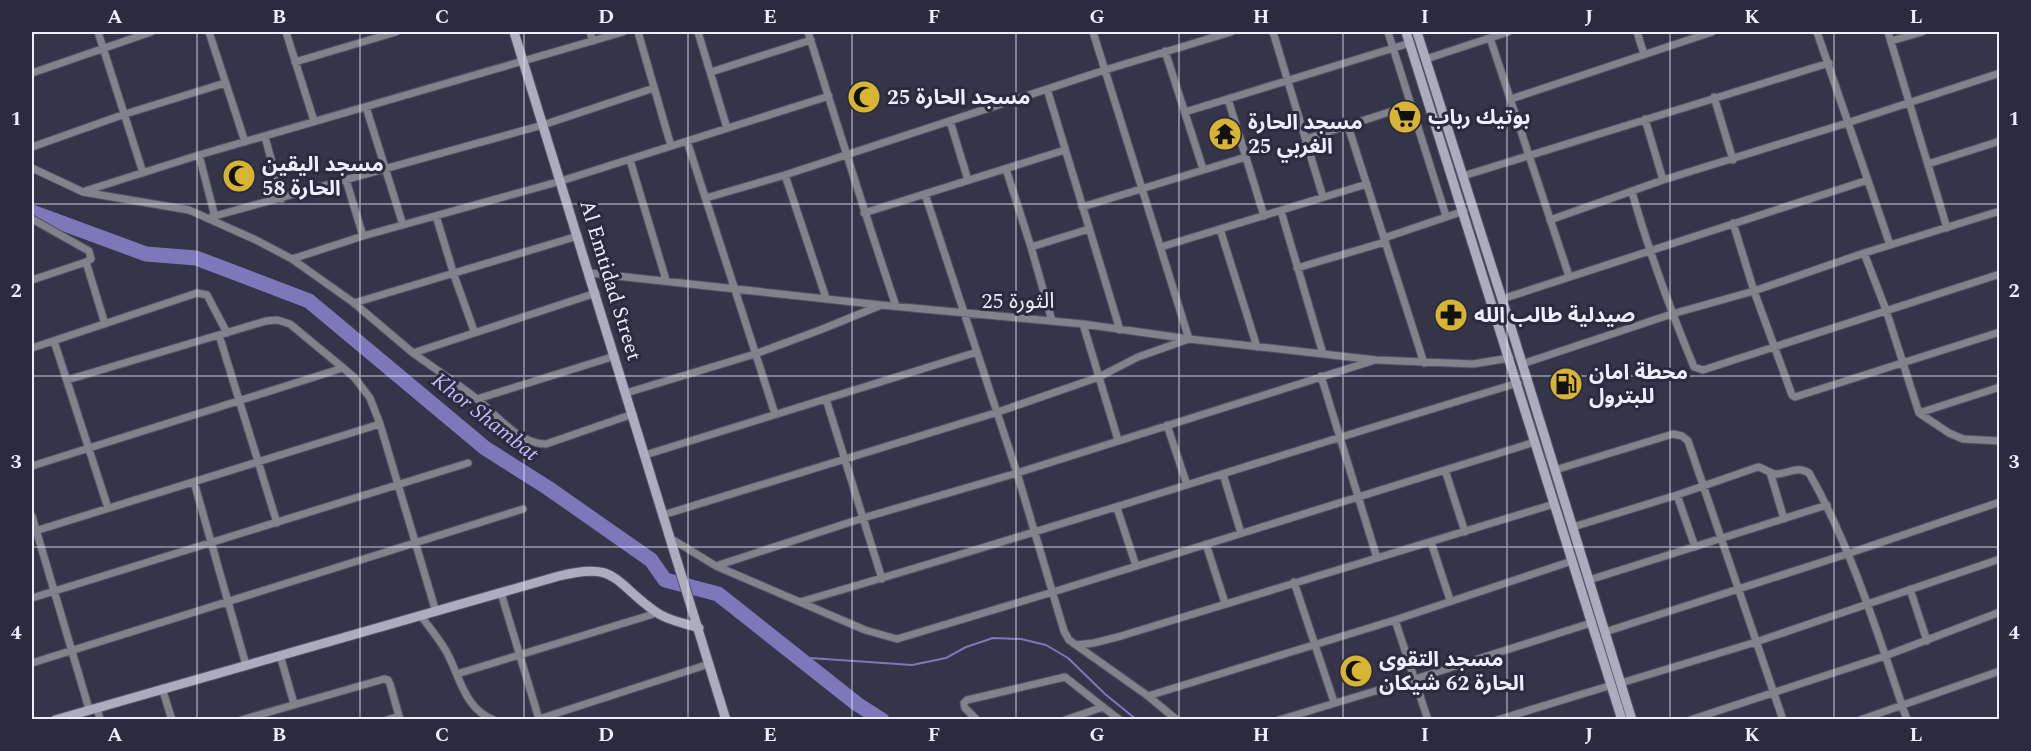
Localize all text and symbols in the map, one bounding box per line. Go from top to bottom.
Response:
text: A [107,2,123,32]
text: B [272,2,286,32]
text: C [435,2,449,32]
text: D [598,2,614,32]
text: E [763,2,777,32]
text: F [928,2,940,32]
text: G [1089,2,1105,32]
text: H [1253,2,1269,32]
text: I [1421,2,1429,32]
text: J [1585,2,1593,32]
text: K [1744,2,1760,32]
text: L [1910,2,1922,32]
mosque icon: مسجد الحارة 25 [846,79,882,115]
place label: مسجد الحارة 25 [887,82,1030,114]
supermarket icon: بوتيك رباب [1387,99,1423,135]
place label: بوتيك رباب [1428,102,1530,134]
text: 1 [10,104,22,134]
text: 1 [2008,104,2020,134]
place label: مسجد الحارة 25 الغربي [1248,107,1363,163]
temple icon: مسجد الحارة 25 الغربي [1207,116,1243,152]
place label: مسجد اليقين الحارة 58 [262,149,384,205]
mosque icon: مسجد اليقين الحارة 58 [221,158,257,194]
street label: Al Emtidad Street [570,196,650,365]
text: 2 [10,276,22,306]
text: 2 [2008,276,2020,306]
district label: الثورة 25 [981,285,1055,318]
pharmacy icon: صيدلية طالب الله [1433,297,1469,333]
place label: صيدلية طالب الله [1474,300,1635,332]
place label: محطة امان للبترول [1589,357,1688,413]
water label: Khor Shambat [424,365,547,470]
fuel station icon: محطة امان للبترول [1548,366,1584,402]
text: 3 [10,447,22,477]
text: 3 [2008,447,2020,477]
text: 4 [10,618,22,648]
text: 4 [2008,618,2020,648]
place label: مسجد التقوى الحارة 62 شيكان [1379,644,1525,700]
mosque icon: مسجد التقوى الحارة 62 شيكان [1338,653,1374,689]
text: A [107,720,123,750]
text: B [272,720,286,750]
text: C [435,720,449,750]
text: D [598,720,614,750]
text: E [763,720,777,750]
text: F [928,720,940,750]
text: G [1089,720,1105,750]
text: H [1253,720,1269,750]
text: I [1421,720,1429,750]
text: J [1585,720,1593,750]
text: K [1744,720,1760,750]
text: L [1910,720,1922,750]

